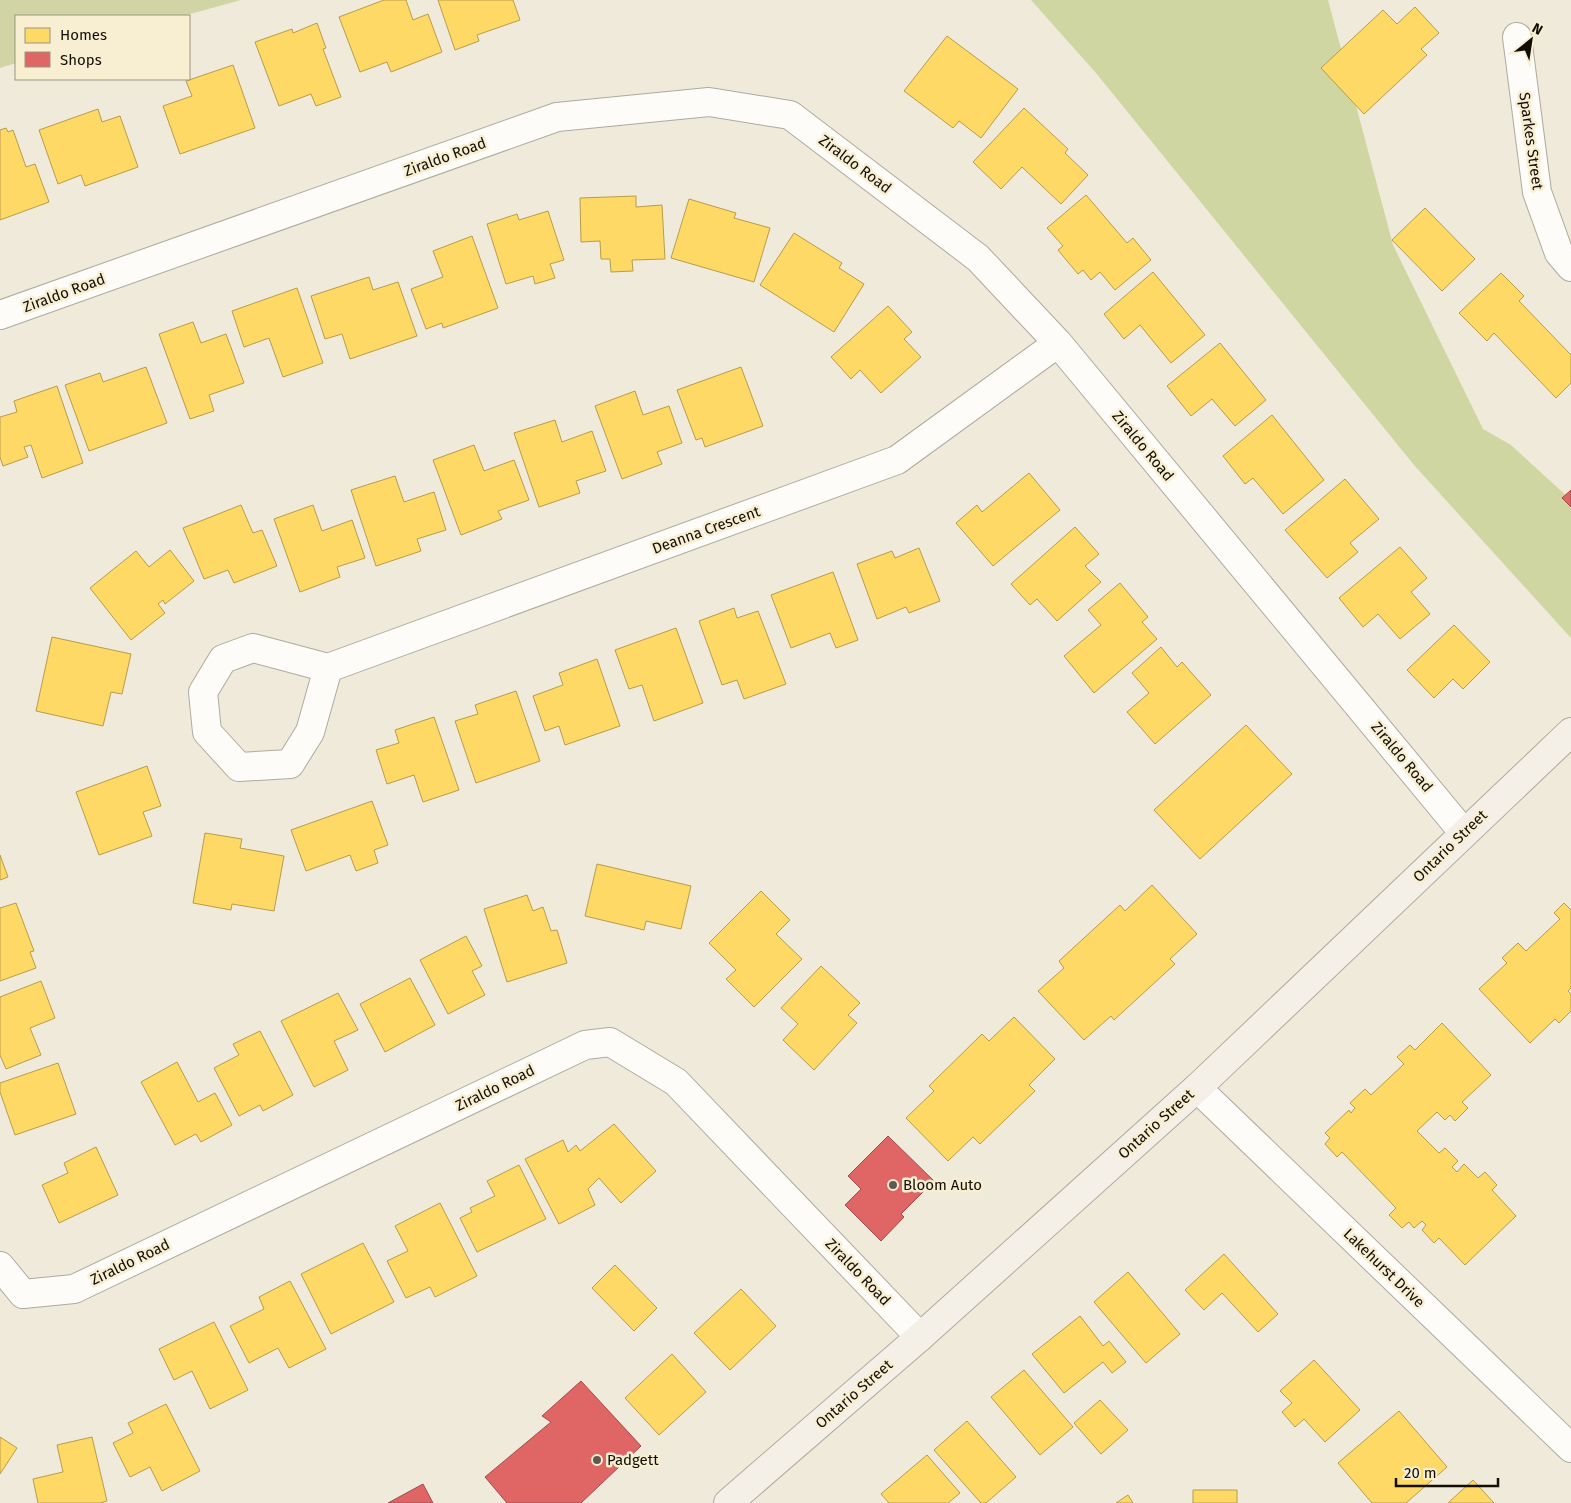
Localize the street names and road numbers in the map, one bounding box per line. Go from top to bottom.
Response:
street label: Sparkes Street [1515,91,1547,191]
street label: Ziraldo Road [815,131,895,197]
street label: Ziraldo Road [402,134,488,180]
street label: Ziraldo Road [21,270,107,316]
street label: Ziraldo Road [1108,407,1178,485]
street label: Deanna Crescent [650,502,763,558]
street label: Ziraldo Road [1367,718,1437,796]
street label: Ontario Street [1409,806,1491,886]
street label: Ziraldo Road [452,1061,538,1115]
street label: Ontario Street [1114,1085,1198,1163]
street label: Lakehurst Drive [1340,1225,1428,1311]
street label: Ziraldo Road [87,1235,173,1289]
street label: Ziraldo Road [822,1235,894,1309]
street label: Ontario Street [812,1355,897,1432]

